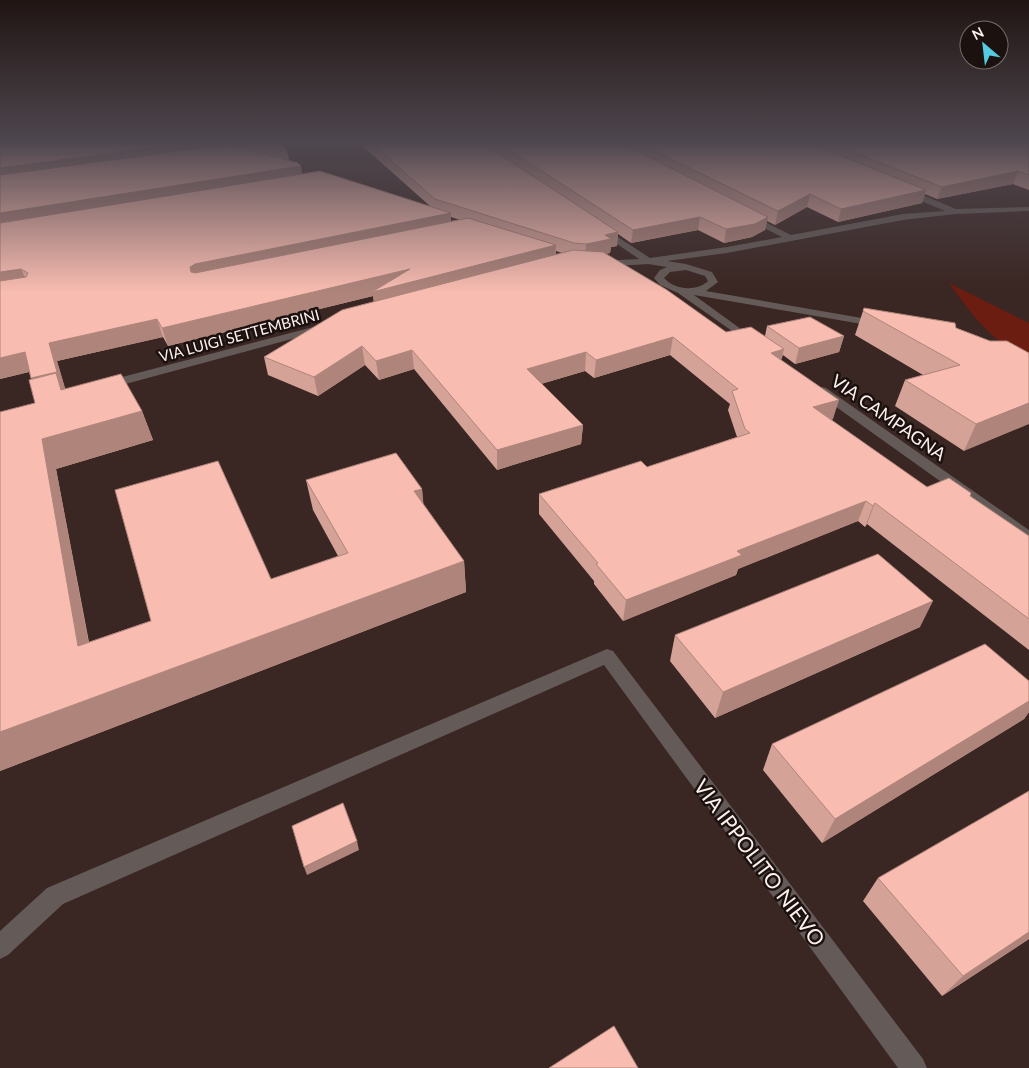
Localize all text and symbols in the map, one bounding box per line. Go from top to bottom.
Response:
north arrow [959,20,1009,70]
text: N [969,23,986,43]
street label: VIA LUIGI SETTEMBRINI [157,305,321,365]
street label: VIA CAMPAGNA [827,369,951,465]
street label: VIA IPPOLITO NIEVO [689,774,831,950]

